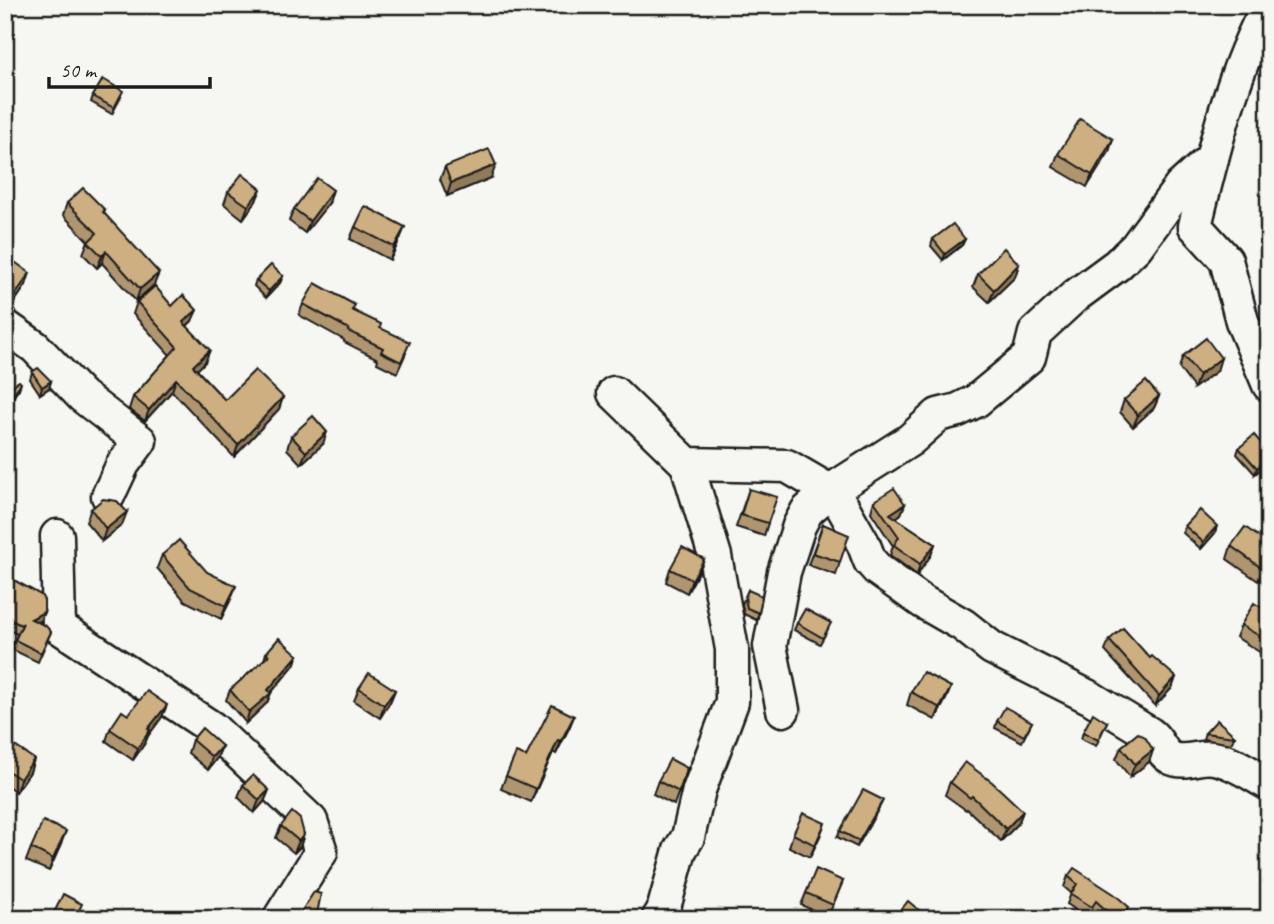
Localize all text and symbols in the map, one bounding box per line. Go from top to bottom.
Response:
scale bar [49,46,210,90]
text: 50 m [60,57,98,83]

